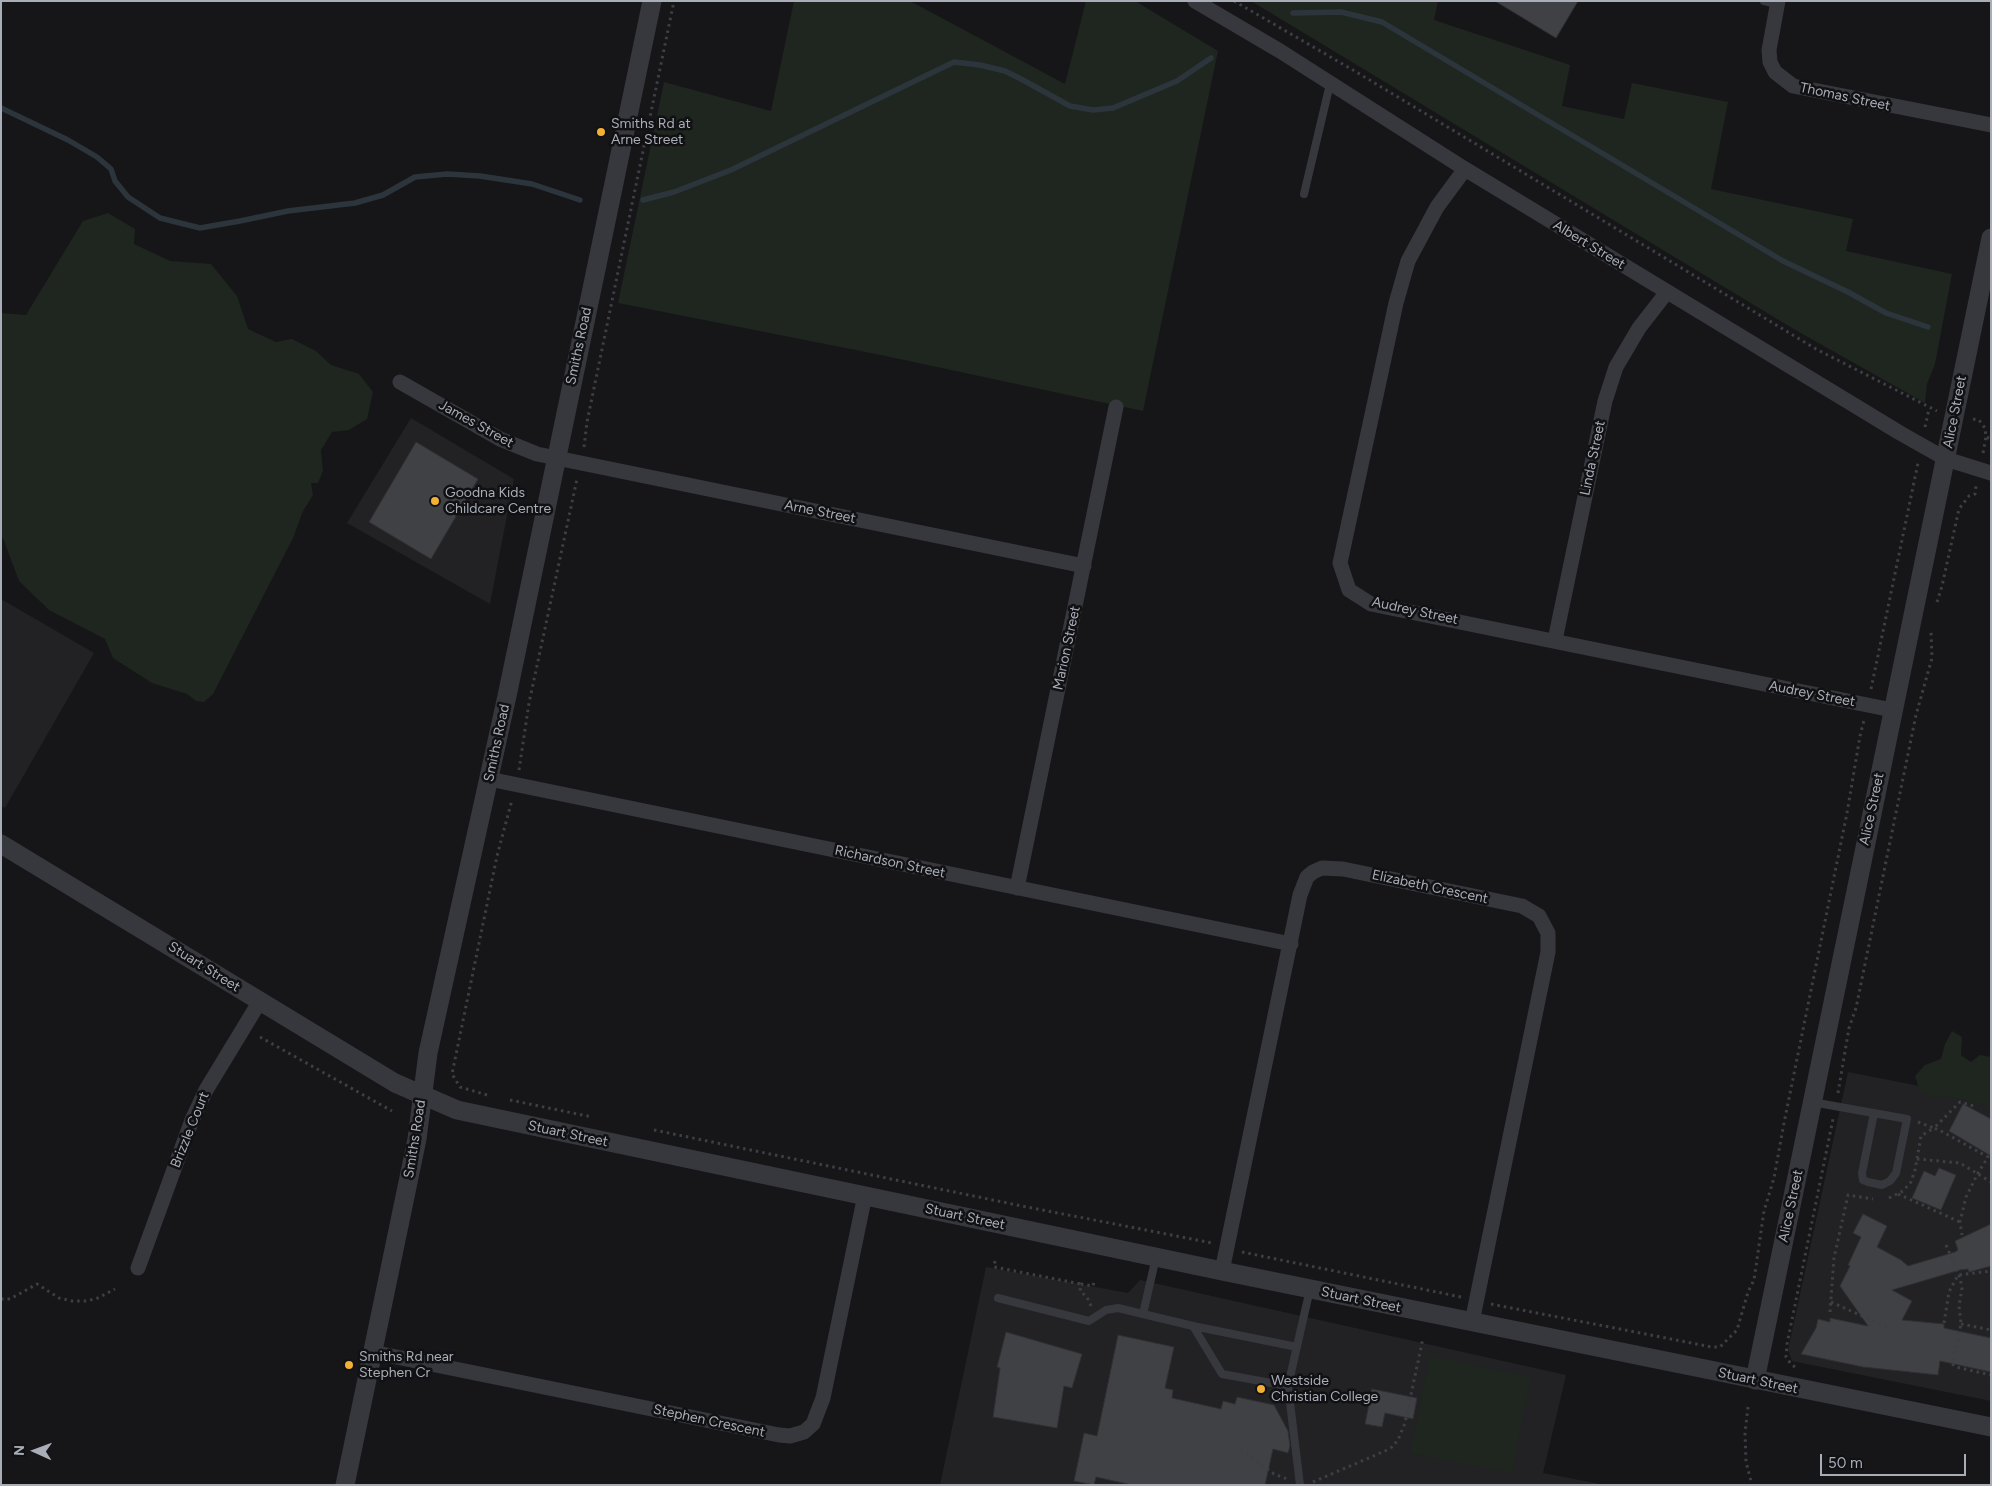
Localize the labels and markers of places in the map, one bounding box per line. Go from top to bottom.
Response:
place label: Smiths Rd at Arne Street [611,116,691,148]
marker: Smiths Rd at Arne Street [595,126,607,138]
place label: Goodna Kids Childcare Centre [445,485,551,518]
marker: Goodna Kids Childcare Centre [429,495,441,507]
place label: Smiths Rd near Stephen Cr [359,1349,454,1381]
marker: Smiths Rd near Stephen Cr [343,1359,355,1371]
place label: Westside Christian College [1271,1373,1378,1405]
marker: Westside Christian College [1255,1383,1267,1395]

